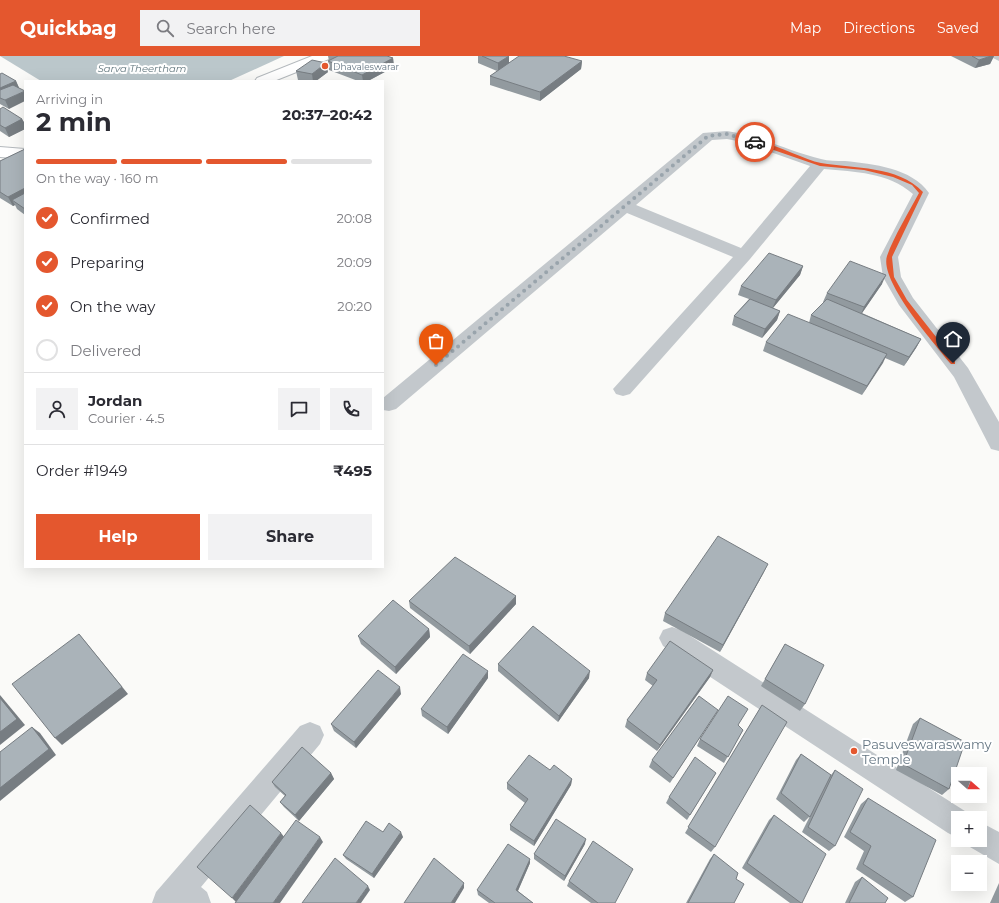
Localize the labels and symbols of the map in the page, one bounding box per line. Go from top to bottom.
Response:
marker: Dhavaleswarar [320,61,330,71]
place label: Dhavaleswarar [333,61,400,72]
water label: Sarva Theertham [98,62,186,75]
courier [735,122,775,162]
pin [936,322,970,363]
pin [419,324,453,365]
place label: Pasuveswaraswamy Temple [862,736,993,767]
marker: Pasuveswaraswamy Temple [849,746,859,756]
north arrow [951,767,987,803]

